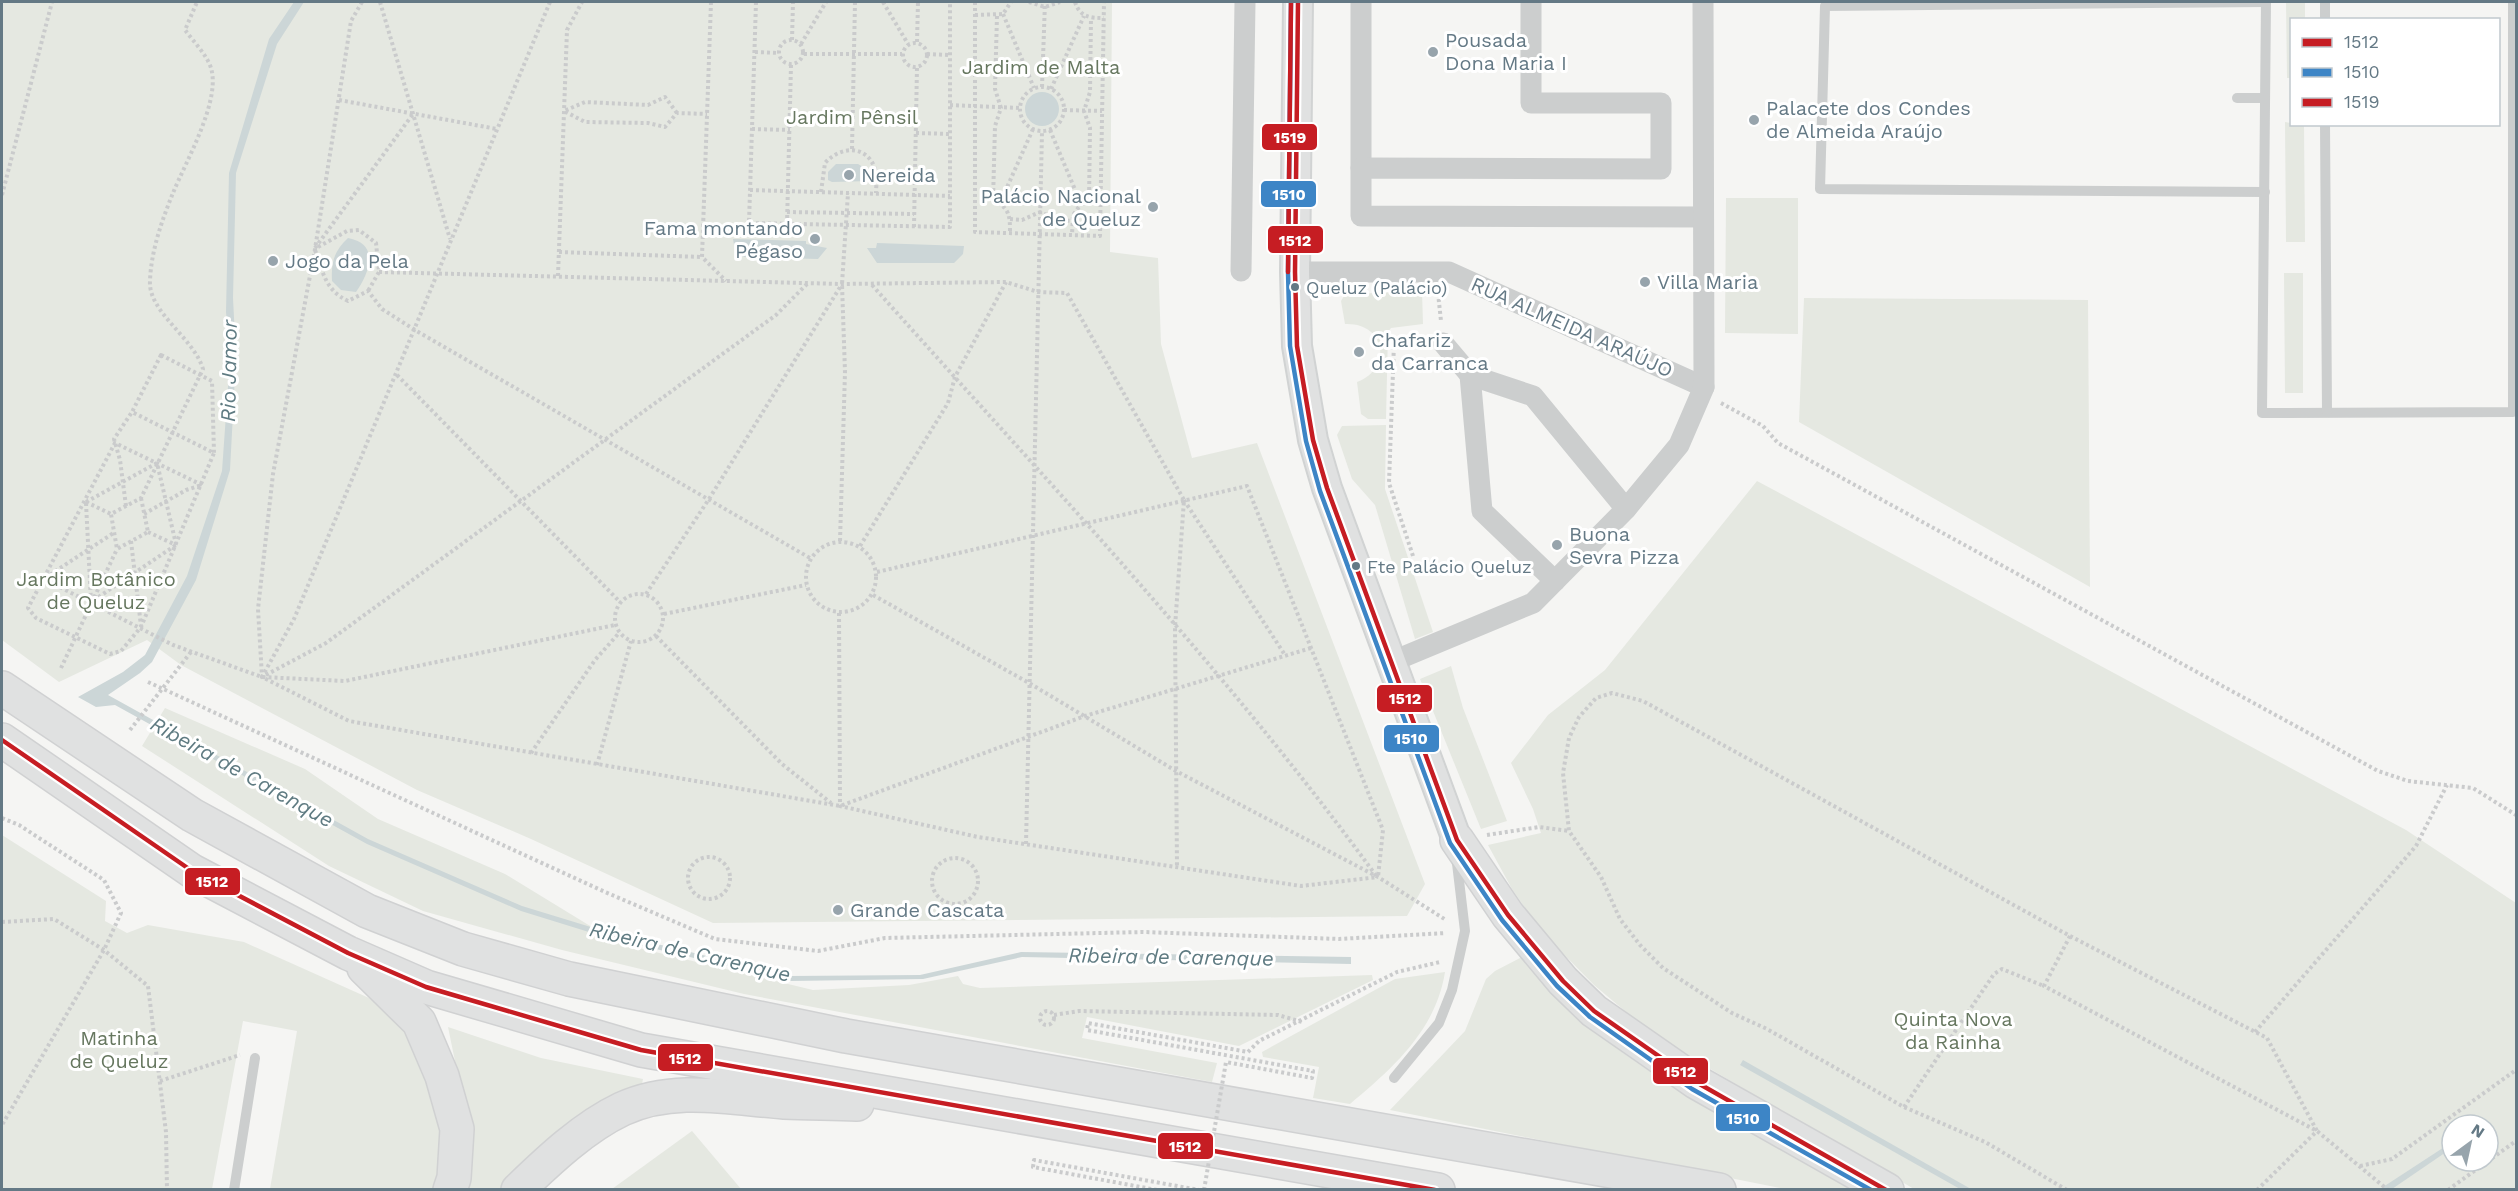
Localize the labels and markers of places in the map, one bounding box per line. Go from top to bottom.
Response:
place label: Pousada Dona Maria I [1445,28,1567,75]
marker: Pousada Dona Maria I [1426,45,1440,59]
place label: Palacete dos Condes de Almeida Araújo [1766,96,1971,143]
marker: Palacete dos Condes de Almeida Araújo [1747,113,1761,127]
place label: Nereida [861,163,936,187]
marker: Nereida [842,168,856,182]
place label: Palácio Nacional de Queluz [980,184,1141,231]
marker: Palácio Nacional de Queluz [1146,200,1160,214]
place label: Fama montando Pégaso [644,216,803,263]
marker: Fama montando Pégaso [808,232,822,246]
place label: Jogo da Pela [285,249,409,273]
marker: Jogo da Pela [266,254,280,268]
place label: Villa Maria [1657,270,1758,294]
marker: Villa Maria [1638,275,1652,289]
place label: Queluz (Palácio) [1306,277,1447,298]
marker: Queluz (Palácio) [1289,281,1301,293]
place label: Chafariz da Carranca [1371,328,1489,375]
marker: Chafariz da Carranca [1352,345,1366,359]
place label: Buona Sevra Pizza [1569,522,1679,569]
marker: Buona Sevra Pizza [1550,538,1564,552]
place label: Fte Palácio Queluz [1367,556,1532,577]
marker: Fte Palácio Queluz [1350,560,1362,572]
place label: Grande Cascata [850,898,1004,922]
marker: Grande Cascata [831,903,845,917]

